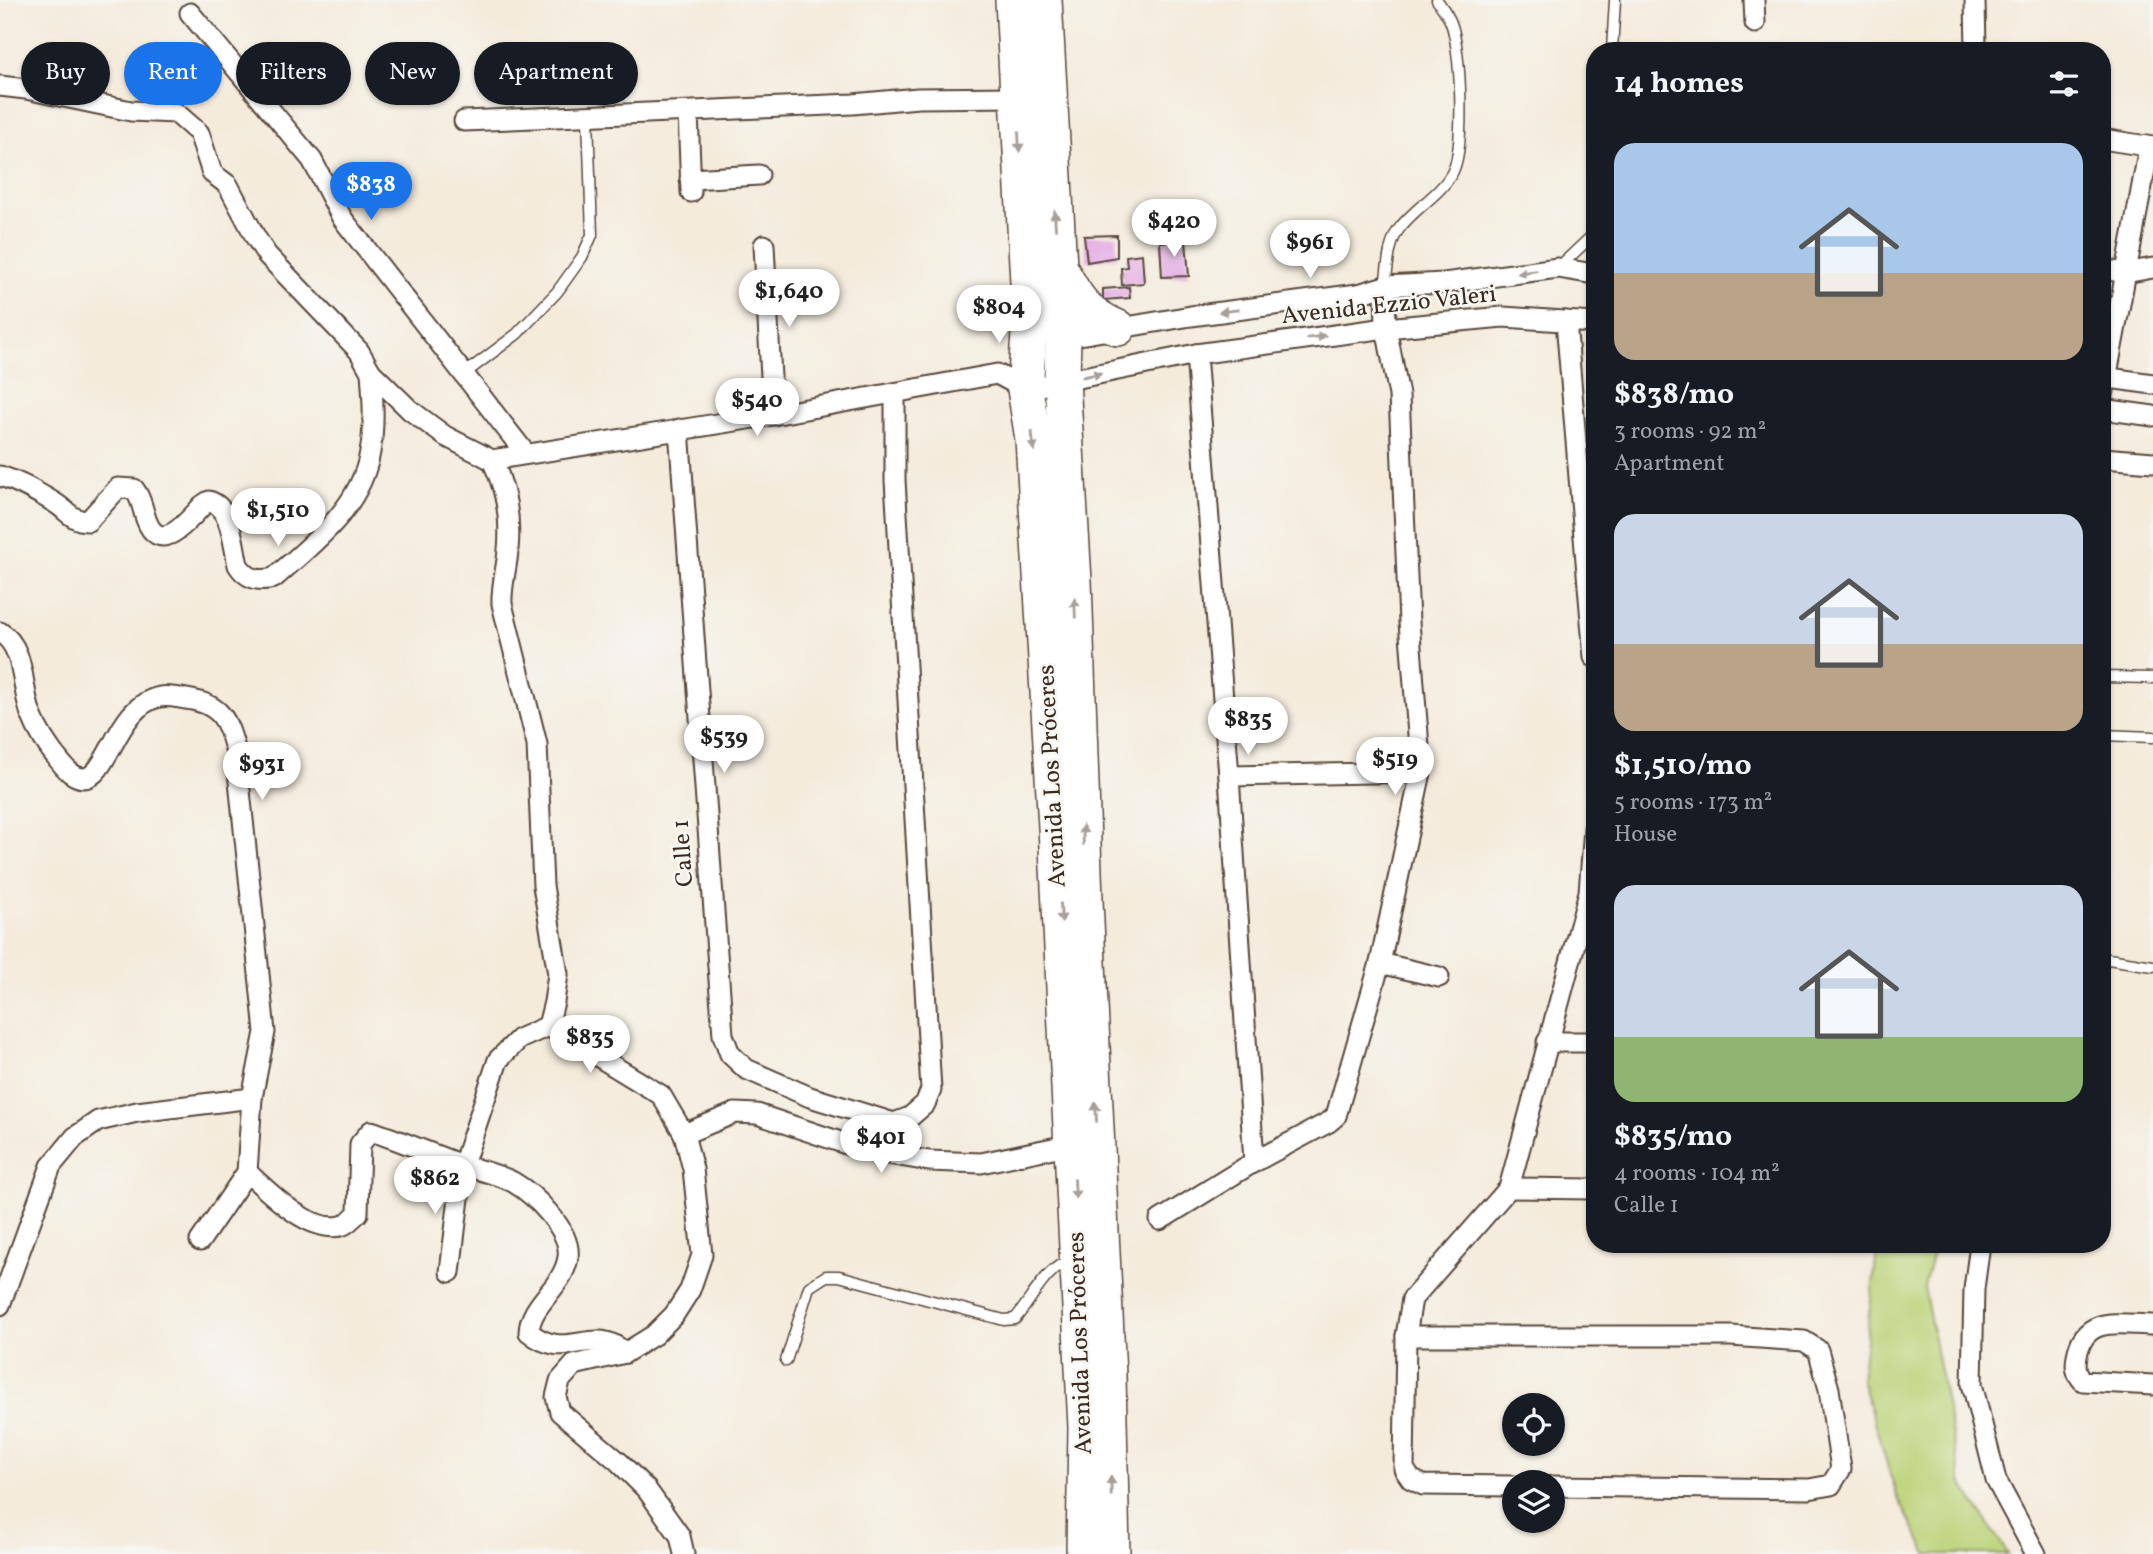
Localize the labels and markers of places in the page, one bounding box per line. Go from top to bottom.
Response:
pin: $838 [330,162,412,222]
pin: $420 [1133,200,1215,259]
pin: $961 [1269,220,1351,280]
pin: $1,640 [732,270,846,329]
pin: $804 [958,286,1040,345]
pin: $540 [716,378,798,438]
pin: $1,510 [221,489,335,548]
pin: $835 [1207,698,1289,757]
pin: $539 [683,716,765,775]
pin: $519 [1354,738,1436,797]
pin: $931 [221,742,303,802]
pin: $835 [549,1016,631,1075]
pin: $401 [840,1116,922,1175]
pin: $862 [394,1156,476,1216]

